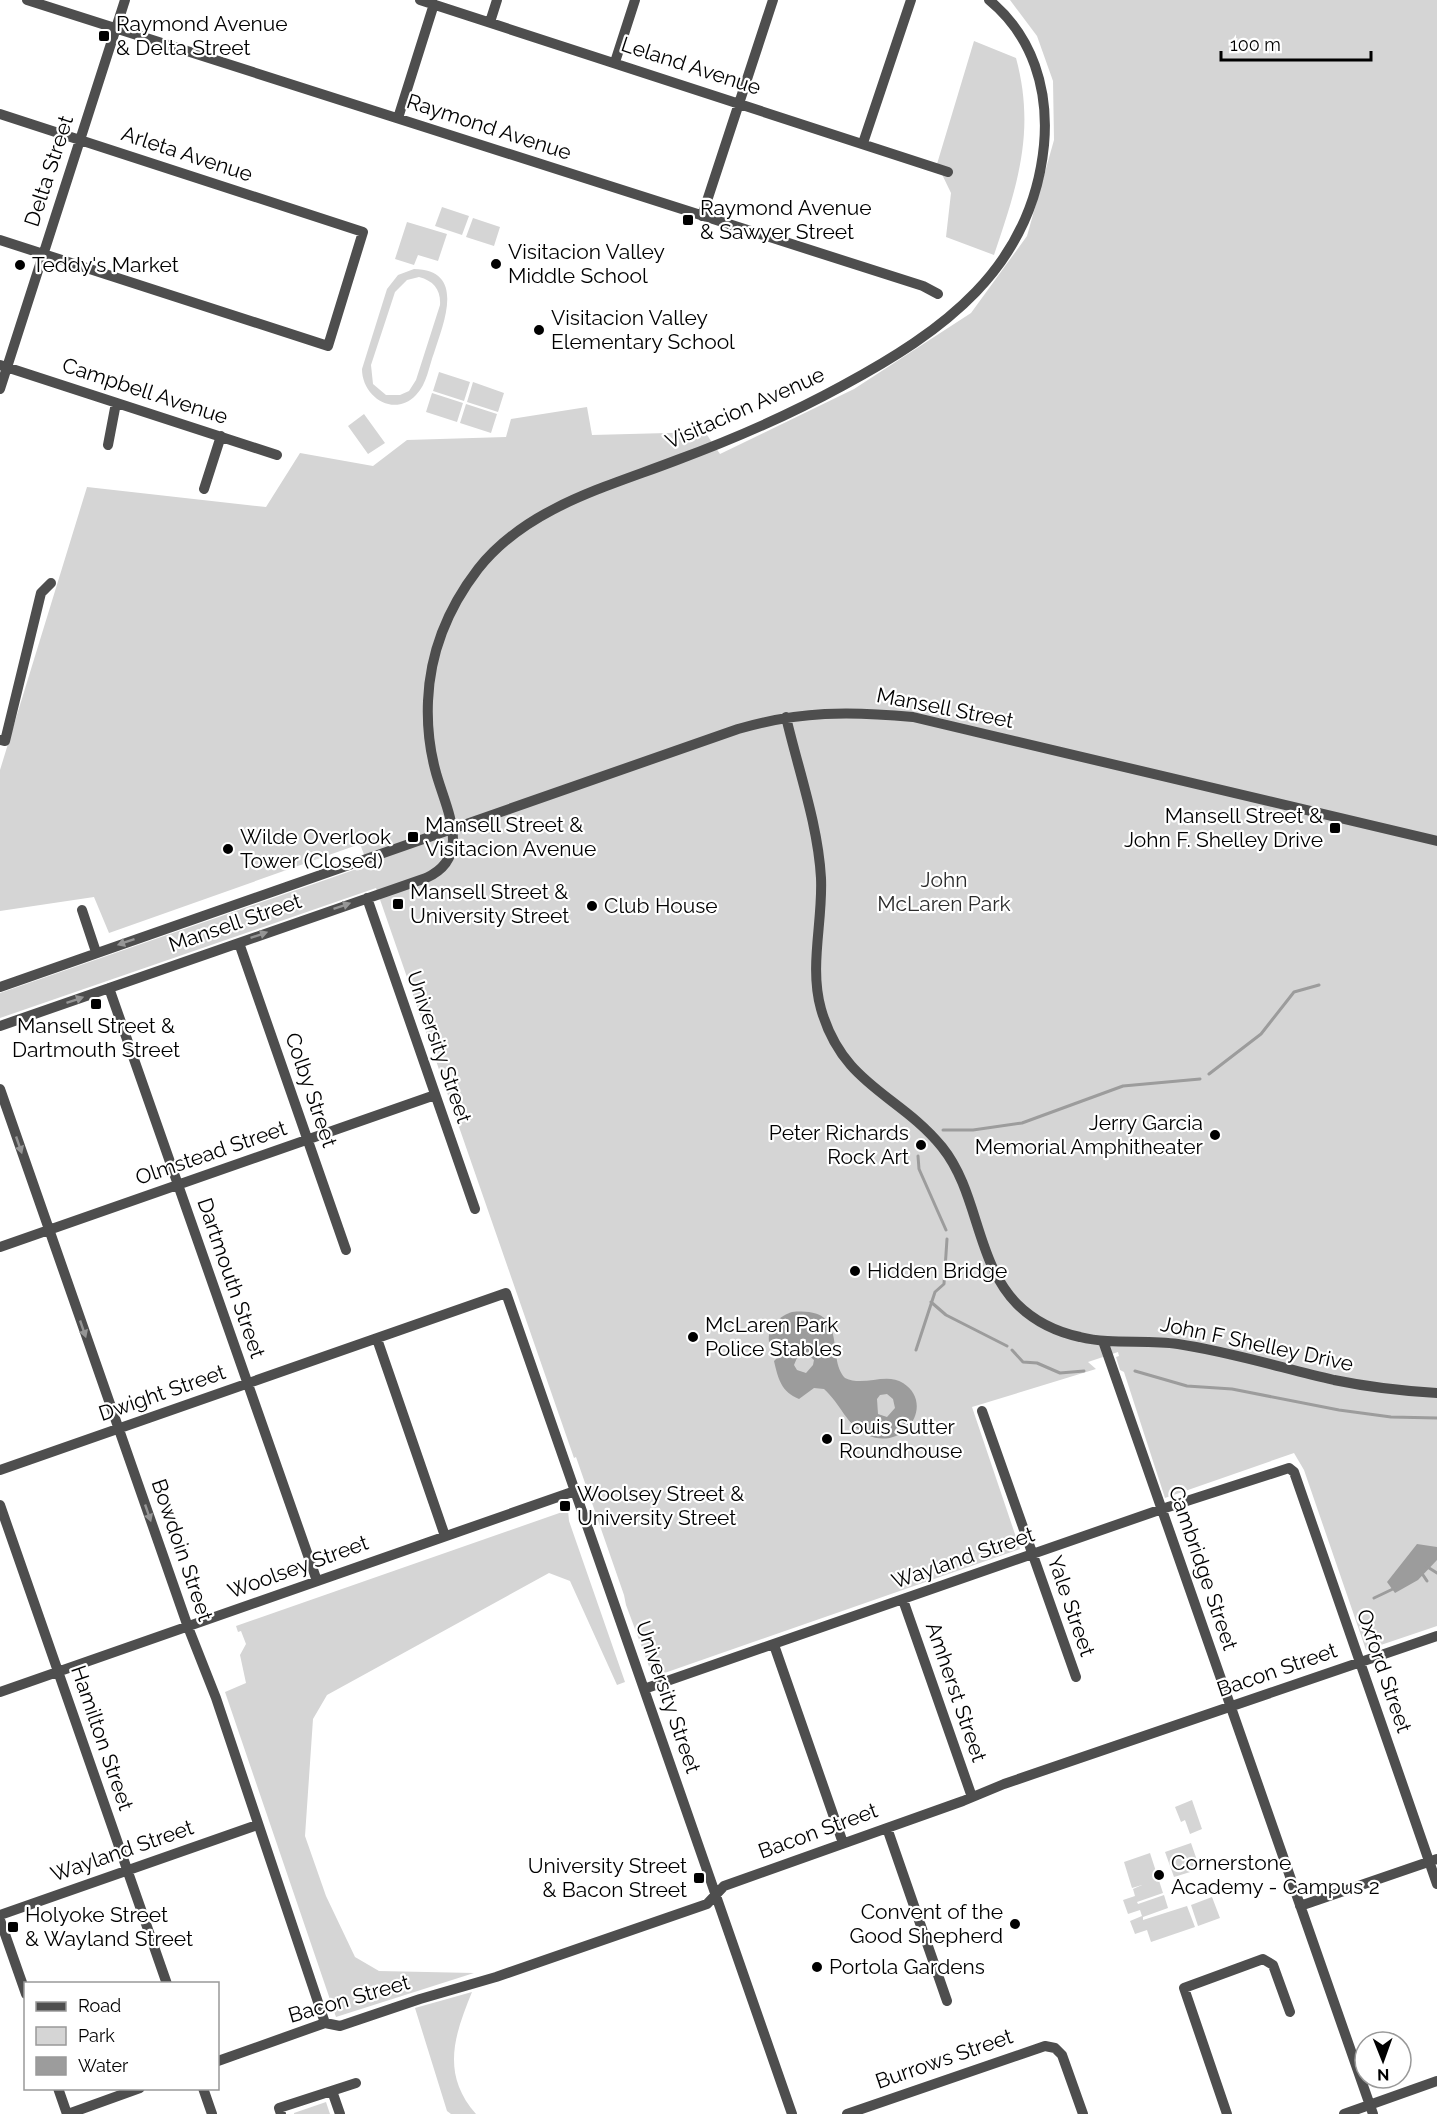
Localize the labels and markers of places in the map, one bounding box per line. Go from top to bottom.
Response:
place label: Raymond Avenue & Delta Street [116,11,288,60]
marker: Raymond Avenue & Delta Street [97,29,111,43]
place label: Raymond Avenue & Sawyer Street [700,195,872,244]
marker: Raymond Avenue & Sawyer Street [681,213,695,227]
place label: Visitacion Valley Middle School [508,239,665,288]
place label: Teddy's Market [32,252,179,277]
marker: Visitacion Valley Middle School [489,257,503,271]
marker: Teddy's Market [13,258,27,272]
place label: Visitacion Valley Elementary School [551,305,735,354]
marker: Visitacion Valley Elementary School [532,323,546,337]
place label: Mansell Street & John F. Shelley Drive [1124,803,1323,852]
place label: Mansell Street & Visitacion Avenue [425,812,596,861]
marker: Mansell Street & John F. Shelley Drive [1328,821,1342,835]
place label: Wilde Overlook Tower (Closed) [240,824,391,873]
marker: Mansell Street & Visitacion Avenue [406,830,420,844]
marker: Wilde Overlook Tower (Closed) [221,842,235,856]
place label: Mansell Street & University Street [410,879,569,928]
place label: Club House [604,893,718,918]
marker: Mansell Street & University Street [391,897,405,911]
marker: Club House [585,899,599,913]
marker: Mansell Street & Dartmouth Street [89,997,103,1011]
place label: Mansell Street & Dartmouth Street [12,1013,180,1062]
place label: Jerry Garcia Memorial Amphitheater [975,1110,1204,1159]
place label: Peter Richards Rock Art [769,1120,909,1169]
marker: Jerry Garcia Memorial Amphitheater [1208,1128,1222,1142]
marker: Peter Richards Rock Art [914,1138,928,1152]
place label: Hidden Bridge [867,1258,1007,1283]
marker: Hidden Bridge [848,1264,862,1278]
place label: McLaren Park Police Stables [705,1312,842,1361]
marker: McLaren Park Police Stables [686,1330,700,1344]
place label: Louis Sutter Roundhouse [839,1414,962,1463]
marker: Louis Sutter Roundhouse [820,1432,834,1446]
place label: Woolsey Street & University Street [577,1481,744,1530]
marker: Woolsey Street & University Street [558,1499,572,1513]
place label: Cornerstone Academy - Campus 2 [1171,1850,1380,1899]
place label: University Street & Bacon Street [528,1853,687,1902]
marker: Cornerstone Academy - Campus 2 [1152,1868,1166,1882]
marker: University Street & Bacon Street [692,1871,706,1885]
place label: Convent of the Good Shepherd [850,1899,1003,1948]
place label: Holyoke Street & Wayland Street [25,1902,193,1951]
marker: Convent of the Good Shepherd [1008,1917,1022,1931]
marker: Holyoke Street & Wayland Street [6,1920,20,1934]
place label: Portola Gardens [829,1954,985,1979]
marker: Portola Gardens [810,1960,824,1974]

